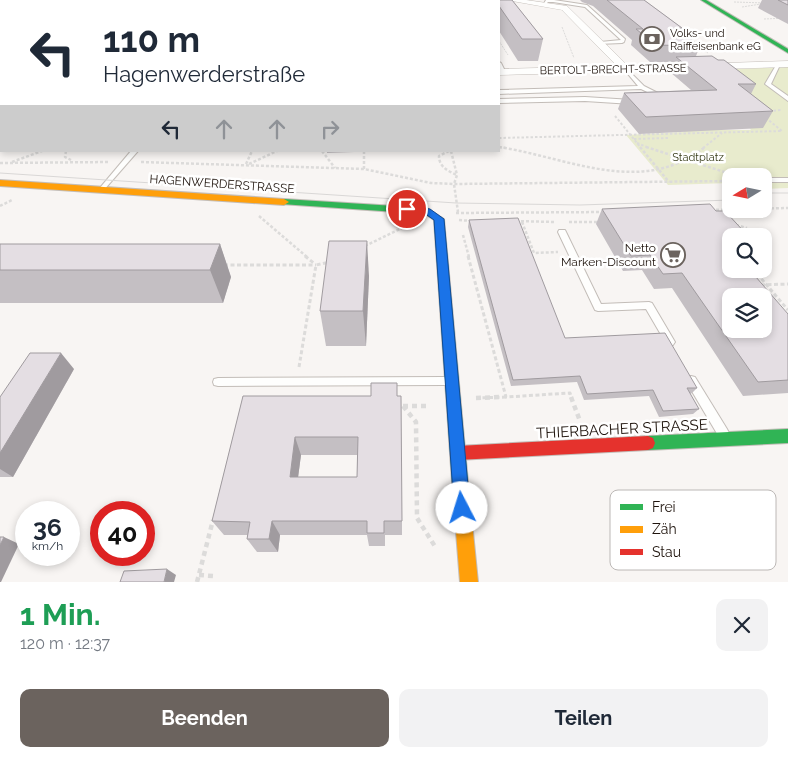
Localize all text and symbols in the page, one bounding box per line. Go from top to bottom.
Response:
text: 110 m [103,19,200,60]
icon: left [20,20,85,85]
bank icon: Volks- und Raiffeisenbank eG [639,26,665,52]
place label: Volks- und Raiffeisenbank eG [670,27,761,53]
text: Hagenwerderstraße [103,61,305,87]
street label: BERTOLT-BRECHT-STRASSE [539,62,687,77]
icon: left [157,115,185,143]
icon: ahead [210,115,238,143]
icon: ahead [263,115,291,143]
icon: right [316,115,344,143]
park label: Stadtplatz [672,151,724,164]
north arrow [722,168,772,218]
map controls [722,168,772,338]
street label: HAGENWERDERSTRASSE [149,172,295,196]
pin [386,188,428,230]
icon: arrive [393,195,421,223]
button: search [722,228,772,278]
place label: Netto Marken-Discount [561,241,656,269]
supermarket icon: Netto Marken-Discount [660,242,686,268]
button: layers [722,288,772,338]
street label: THIERBACHER STRASSE [536,416,708,442]
position arrow [435,481,487,533]
legend [610,490,776,570]
text: Frei [652,499,676,515]
speed limit sign: 40 [90,501,155,566]
text: 36 [33,512,62,542]
text: Zäh [652,521,677,537]
text: km/h [32,539,63,553]
text: Stau [652,544,681,560]
text: 1 Min. [20,597,101,632]
button: close [716,599,768,651]
text: 120 m · 12:37 [20,634,110,653]
button: Beenden [20,689,389,747]
button: Teilen [399,689,768,747]

